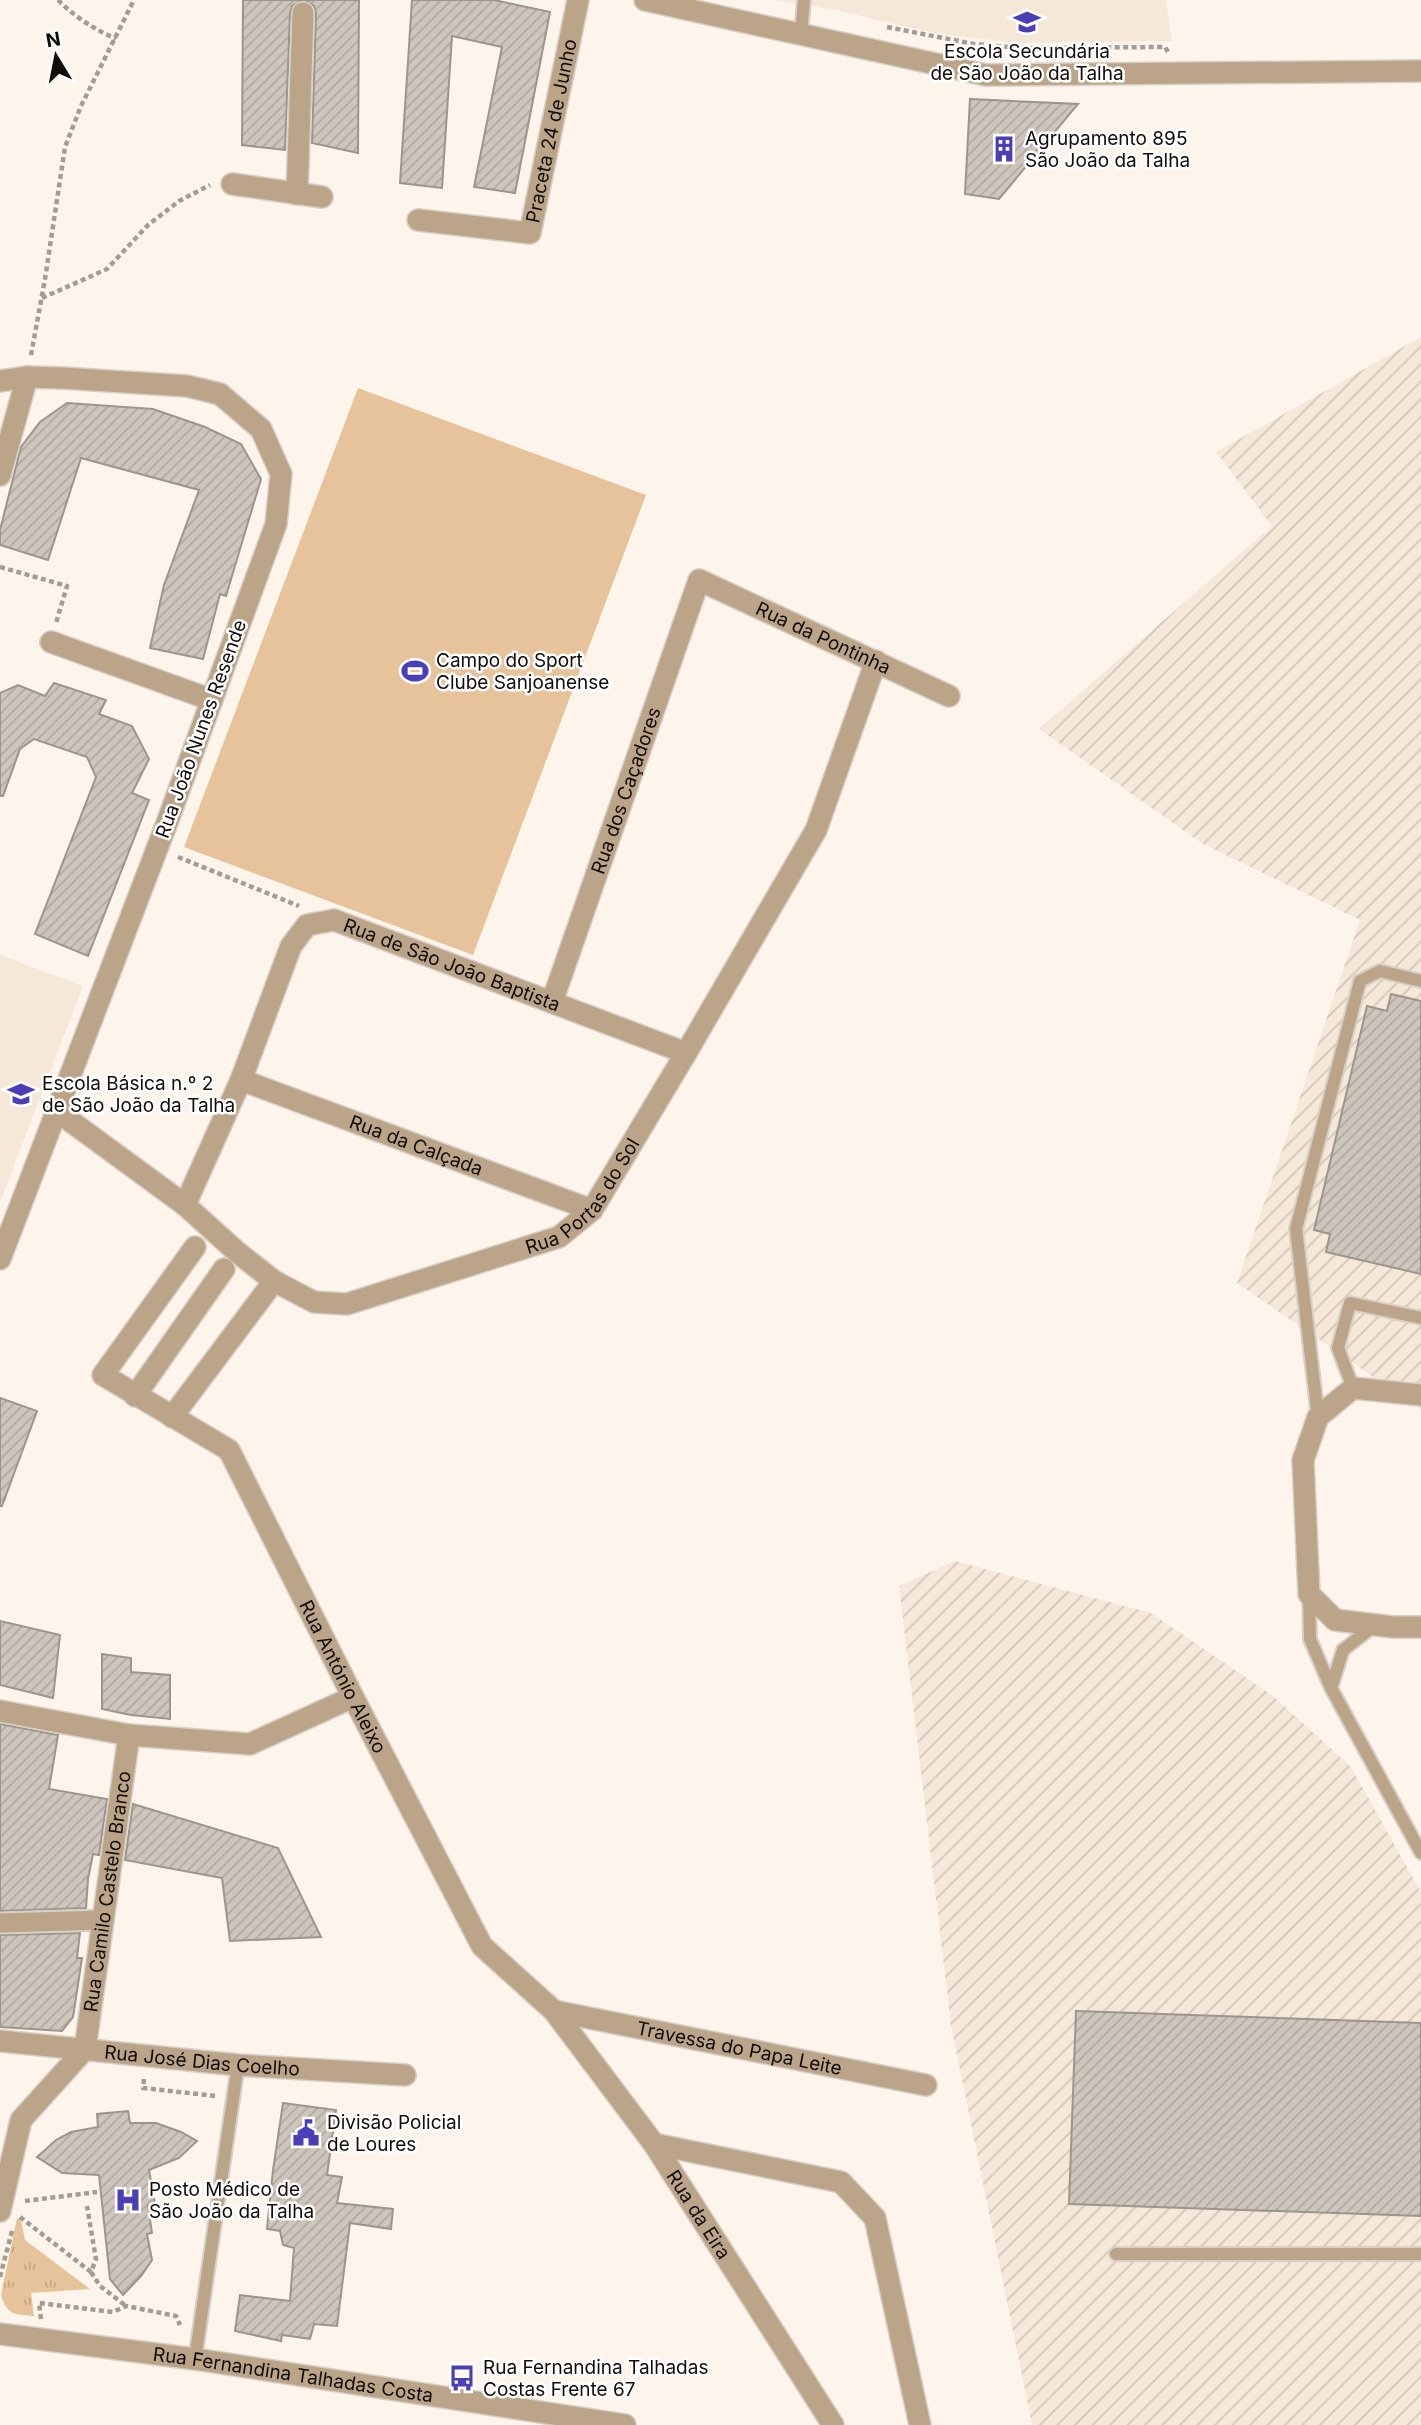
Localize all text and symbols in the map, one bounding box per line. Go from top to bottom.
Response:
school or university icon: Escola Secundária de São João da Talha [1012,7,1042,37]
north arrow [21,21,91,91]
text: N [44,27,62,52]
street label: Praceta 24 de Junho [521,37,581,225]
place label: Escola Secundária de São João da Talha [930,40,1124,85]
place label: Agrupamento 895 São João da Talha [1025,127,1190,172]
building icon: Agrupamento 895 São João da Talha [989,134,1019,164]
street label: Rua da Pontinha [752,597,894,679]
street label: Rua João Nunes Resende [151,617,251,841]
place label: Campo do Sport Clube Sanjoanense [436,649,609,694]
sports icon: Campo do Sport Clube Sanjoanense [400,656,430,686]
street label: Rua dos Caçadores [586,704,665,877]
street label: Rua de São João Baptista [341,913,563,1016]
place label: Escola Básica n.º 2 de São João da Talha [42,1072,235,1117]
school or university icon: Escola Básica n.º 2 de São João da Talha [6,1079,36,1109]
street label: Rua da Calçada [347,1110,486,1180]
street label: Rua Portas do Sol [522,1134,644,1258]
street label: Rua António Aleixo [295,1596,392,1757]
street label: Rua Camilo Castelo Branco [79,1769,135,2014]
street label: Travessa do Papa Leite [635,2016,844,2080]
street label: Rua José Dias Coelho [103,2040,300,2080]
place label: Divisão Policial de Loures [327,2111,461,2156]
public building icon: Divisão Policial de Loures [291,2118,321,2148]
street label: Rua da Eira [662,2166,736,2263]
place label: Posto Médico de São João da Talha [149,2178,314,2223]
hospital icon: Posto Médico de São João da Talha [113,2185,143,2215]
street label: Rua Fernandina Talhadas Costa [152,2342,435,2407]
place label: Rua Fernandina Talhadas Costas Frente 67 [483,2356,708,2401]
bus stop icon: Rua Fernandina Talhadas Costas Frente 67 [447,2363,477,2393]

